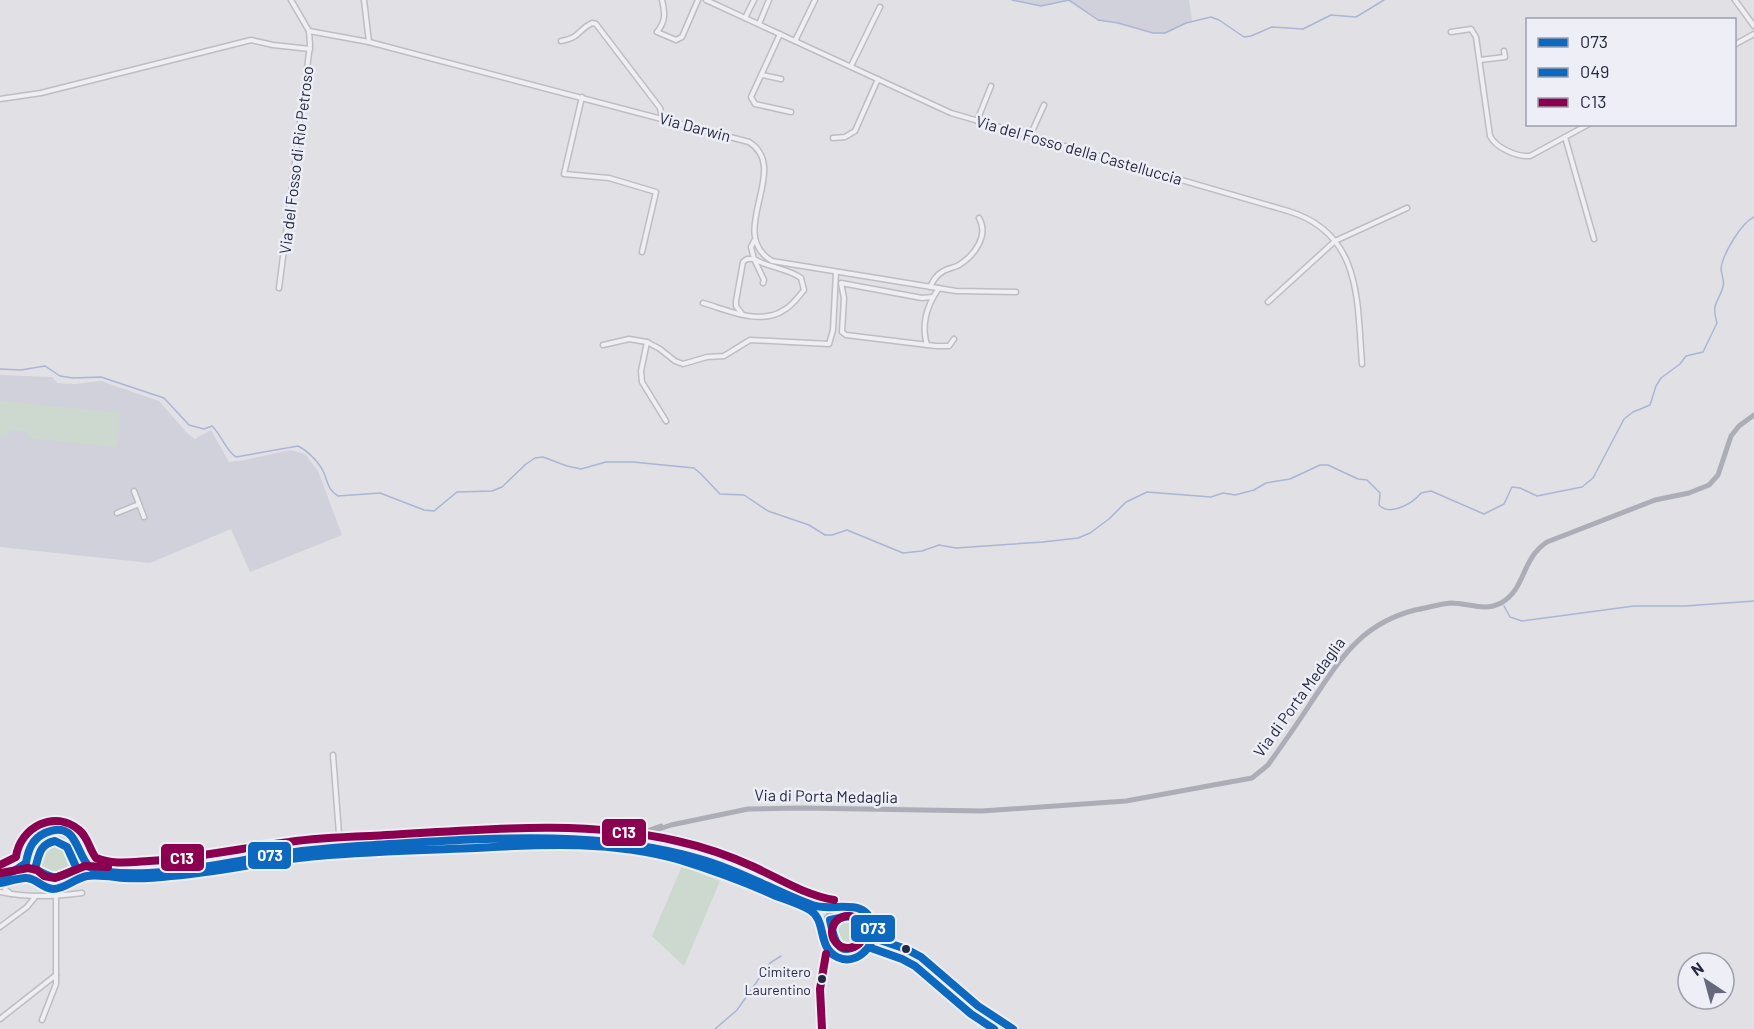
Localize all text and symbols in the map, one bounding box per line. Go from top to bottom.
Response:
legend [1526,18,1736,126]
text: 073 [1580,30,1608,52]
text: 049 [1580,60,1609,82]
street label: Via del Fosso di Rio Petroso [275,65,316,255]
text: C13 [1580,90,1607,112]
street label: Via Darwin [657,108,733,145]
street label: Via del Fosso della Castelluccia [974,111,1184,188]
street label: Via di Porta Medaglia [1249,633,1348,760]
street label: Via di Porta Medaglia [754,785,898,806]
line badge: C13 [601,818,647,847]
text: C13 [612,822,636,841]
line badge: 073 [247,841,292,870]
line badge: C13 [160,843,205,872]
text: 073 [257,845,283,864]
text: C13 [170,848,194,867]
line badge: 073 [850,914,896,943]
text: 073 [860,918,886,937]
unlabelled marker [900,943,912,955]
north arrow [1676,951,1736,1011]
text: N [1687,958,1707,979]
place label: Cimitero Laurentino [745,963,811,998]
marker: Cimitero Laurentino [816,973,828,985]

